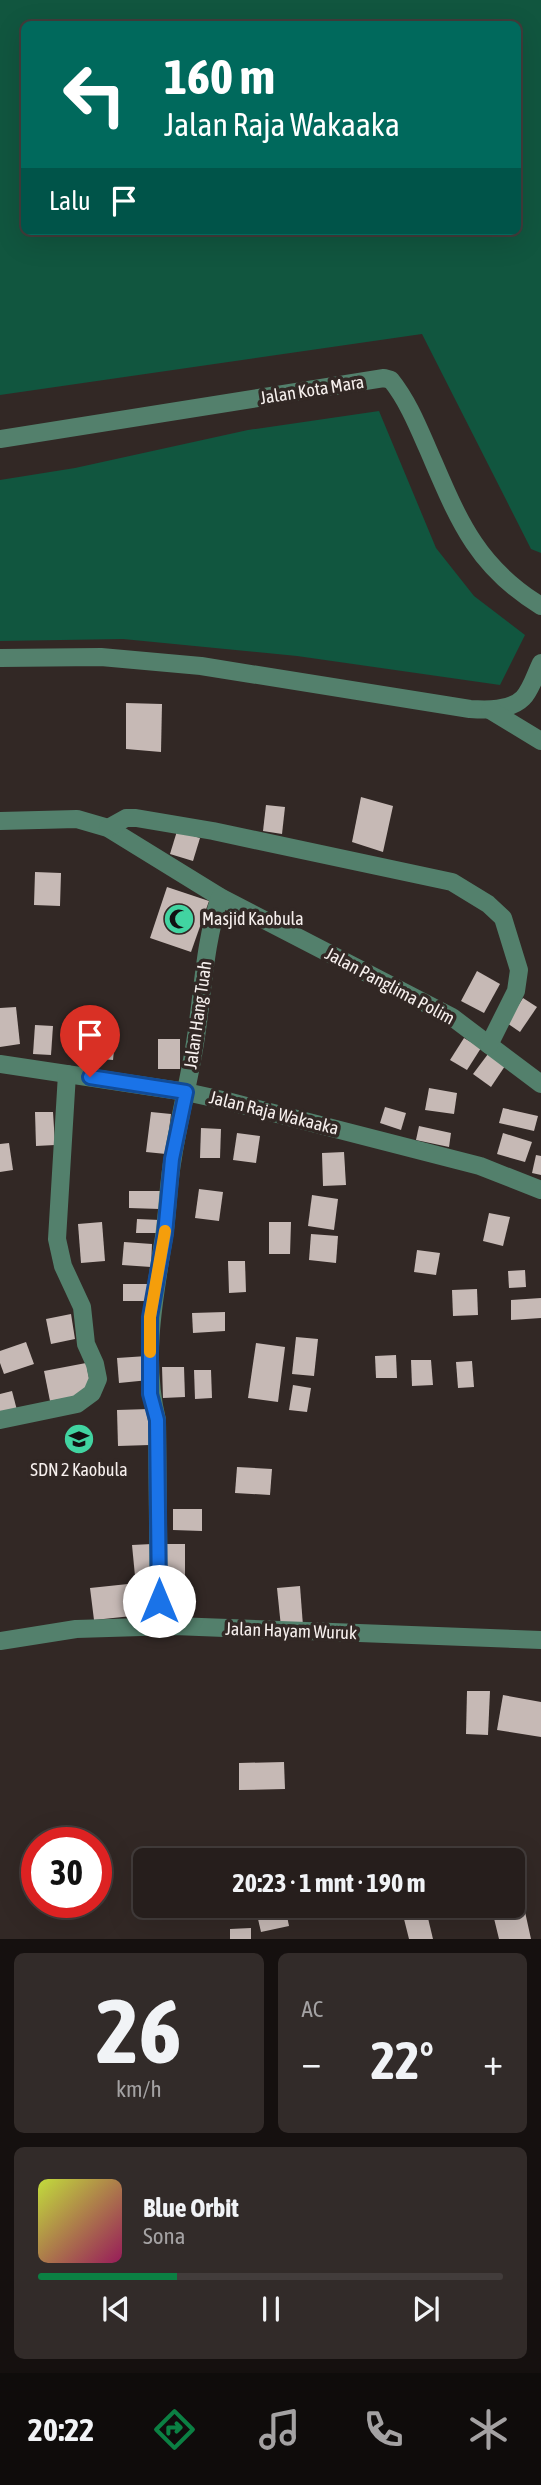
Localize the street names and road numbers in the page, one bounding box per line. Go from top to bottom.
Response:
street label: Jalan Kota Mara [258,371,365,408]
street label: Jalan Panglima Polim [322,943,458,1029]
street label: Jalan Hang Tuah [180,959,215,1070]
street label: Jalan Raja Wakaaka [207,1086,341,1139]
street label: Jalan Hayam Wuruk [225,1618,357,1643]

